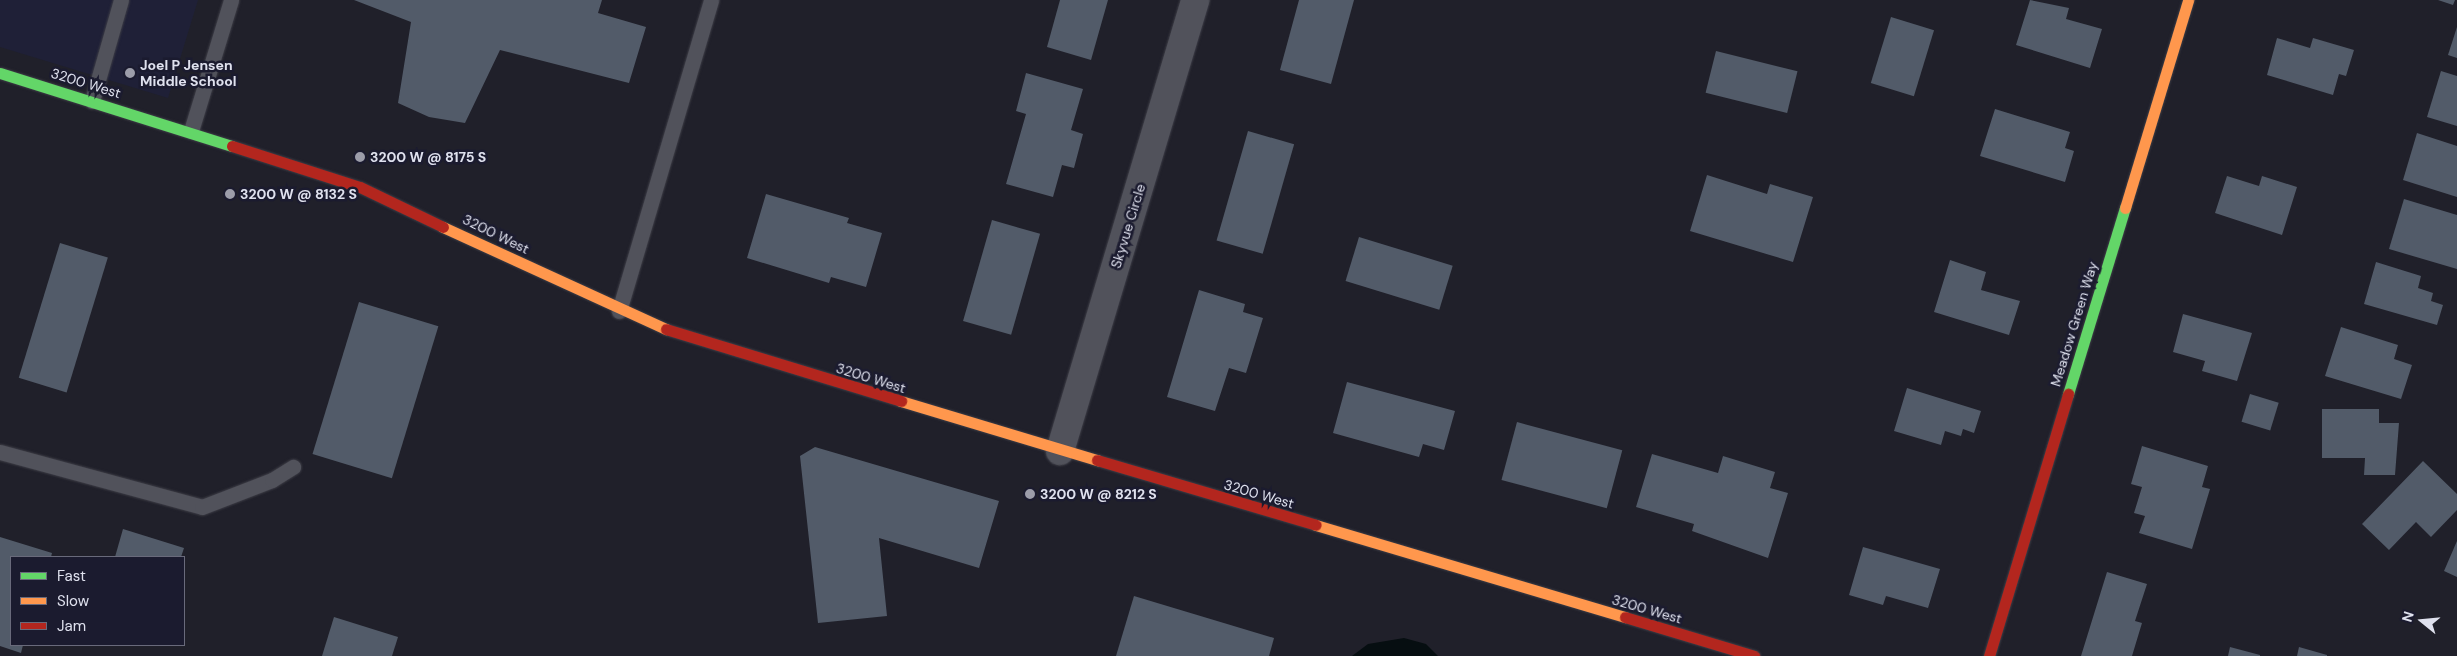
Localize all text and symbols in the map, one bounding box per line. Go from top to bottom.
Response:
place label: Joel P Jensen Middle School [140,57,236,90]
street label: 3200 West [49,64,123,102]
marker: Joel P Jensen Middle School [124,67,136,79]
place label: 3200 W @ 8175 S [370,149,486,165]
marker: 3200 W @ 8175 S [354,151,366,163]
street label: Skyvue Circle [1107,182,1149,270]
place label: 3200 W @ 8132 S [240,186,357,202]
marker: 3200 W @ 8132 S [224,188,236,200]
street label: 3200 West [460,211,532,257]
street label: Meadow Green Way [2047,259,2101,389]
street label: 3200 West [834,359,908,397]
street label: 3200 West [1222,476,1296,512]
place label: 3200 W @ 8212 S [1040,486,1157,502]
marker: 3200 W @ 8212 S [1024,488,1036,500]
legend [10,556,185,646]
text: Fast [57,566,86,586]
text: Slow [57,591,89,611]
street label: 3200 West [1610,591,1684,627]
north arrow [2397,596,2447,646]
text: N [2398,609,2418,624]
text: Jam [57,616,86,636]

